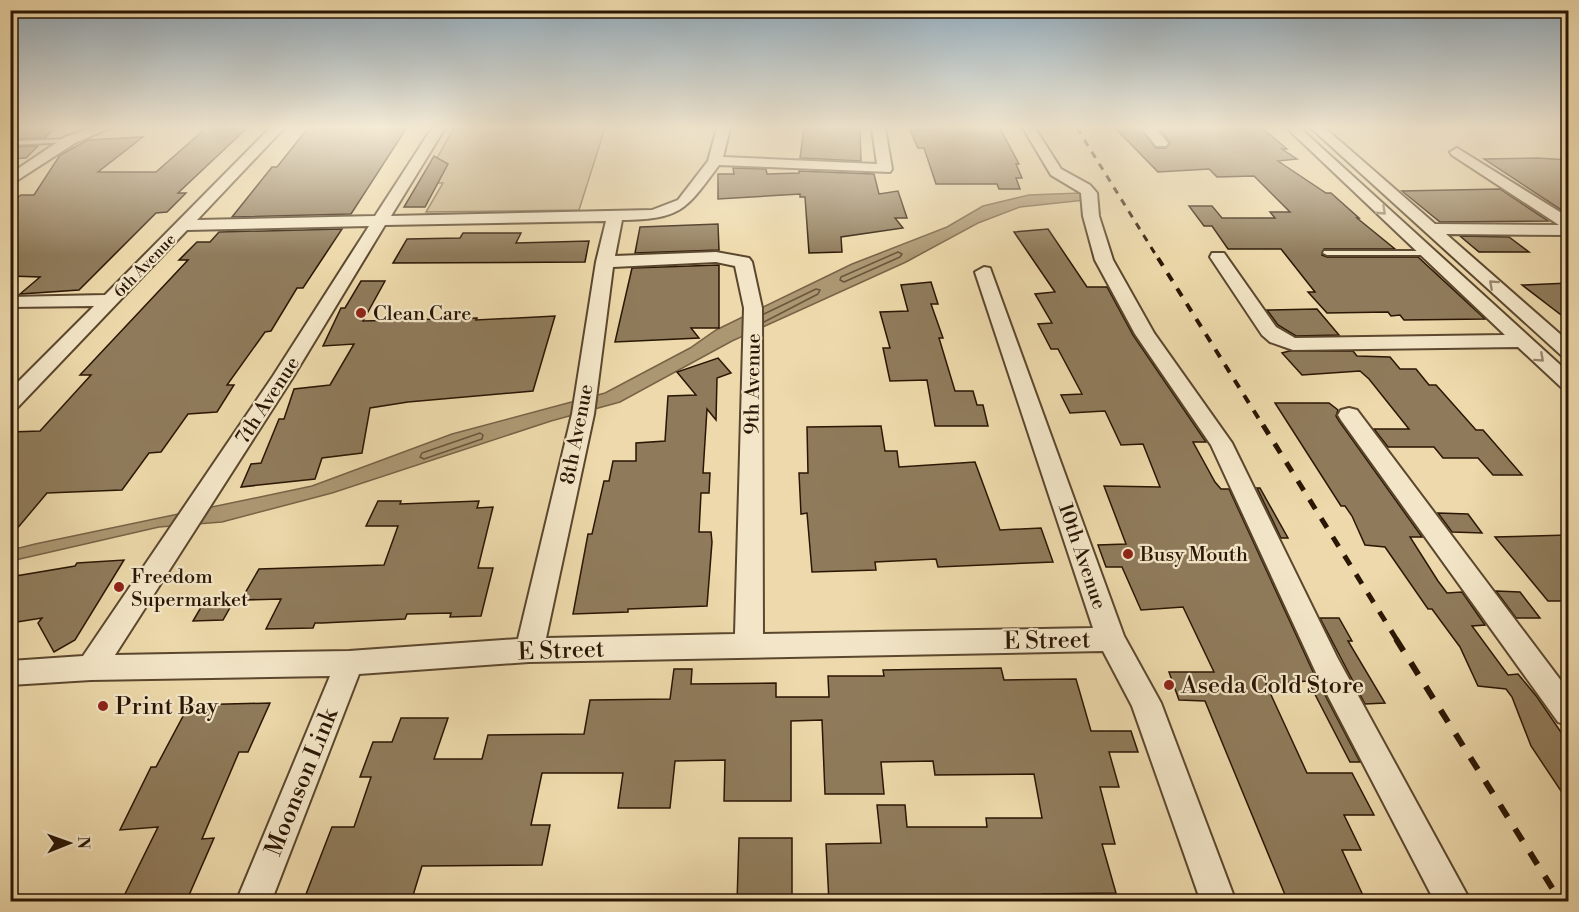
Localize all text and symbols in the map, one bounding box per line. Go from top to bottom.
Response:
one-way arrow [1375,204,1385,215]
street label: 6th Avenue [109,230,180,302]
one-way arrow [1489,280,1500,291]
place label: Clean Care [373,302,471,327]
marker: Clean Care [354,306,368,320]
street label: 9th Avenue [740,333,767,435]
one-way arrow [1533,351,1544,362]
street label: 7th Avenue [231,352,306,449]
street label: 8th Avenue [556,382,599,487]
street label: 10th Avenue [1052,500,1111,613]
place label: Busy Mouth [1139,543,1248,568]
marker: Busy Mouth [1121,547,1135,561]
place label: Freedom Supermarket [131,565,248,613]
marker: Freedom Supermarket [112,580,126,594]
street label: E Street [1003,625,1091,657]
street label: E Street [517,634,605,668]
place label: Aseda Cold Store [1180,671,1364,701]
marker: Aseda Cold Store [1162,678,1176,692]
place label: Print Bay [115,692,219,722]
marker: Print Bay [96,699,110,713]
street label: Moonson Link [259,703,346,860]
north arrow [39,813,99,873]
text: N [73,836,93,850]

